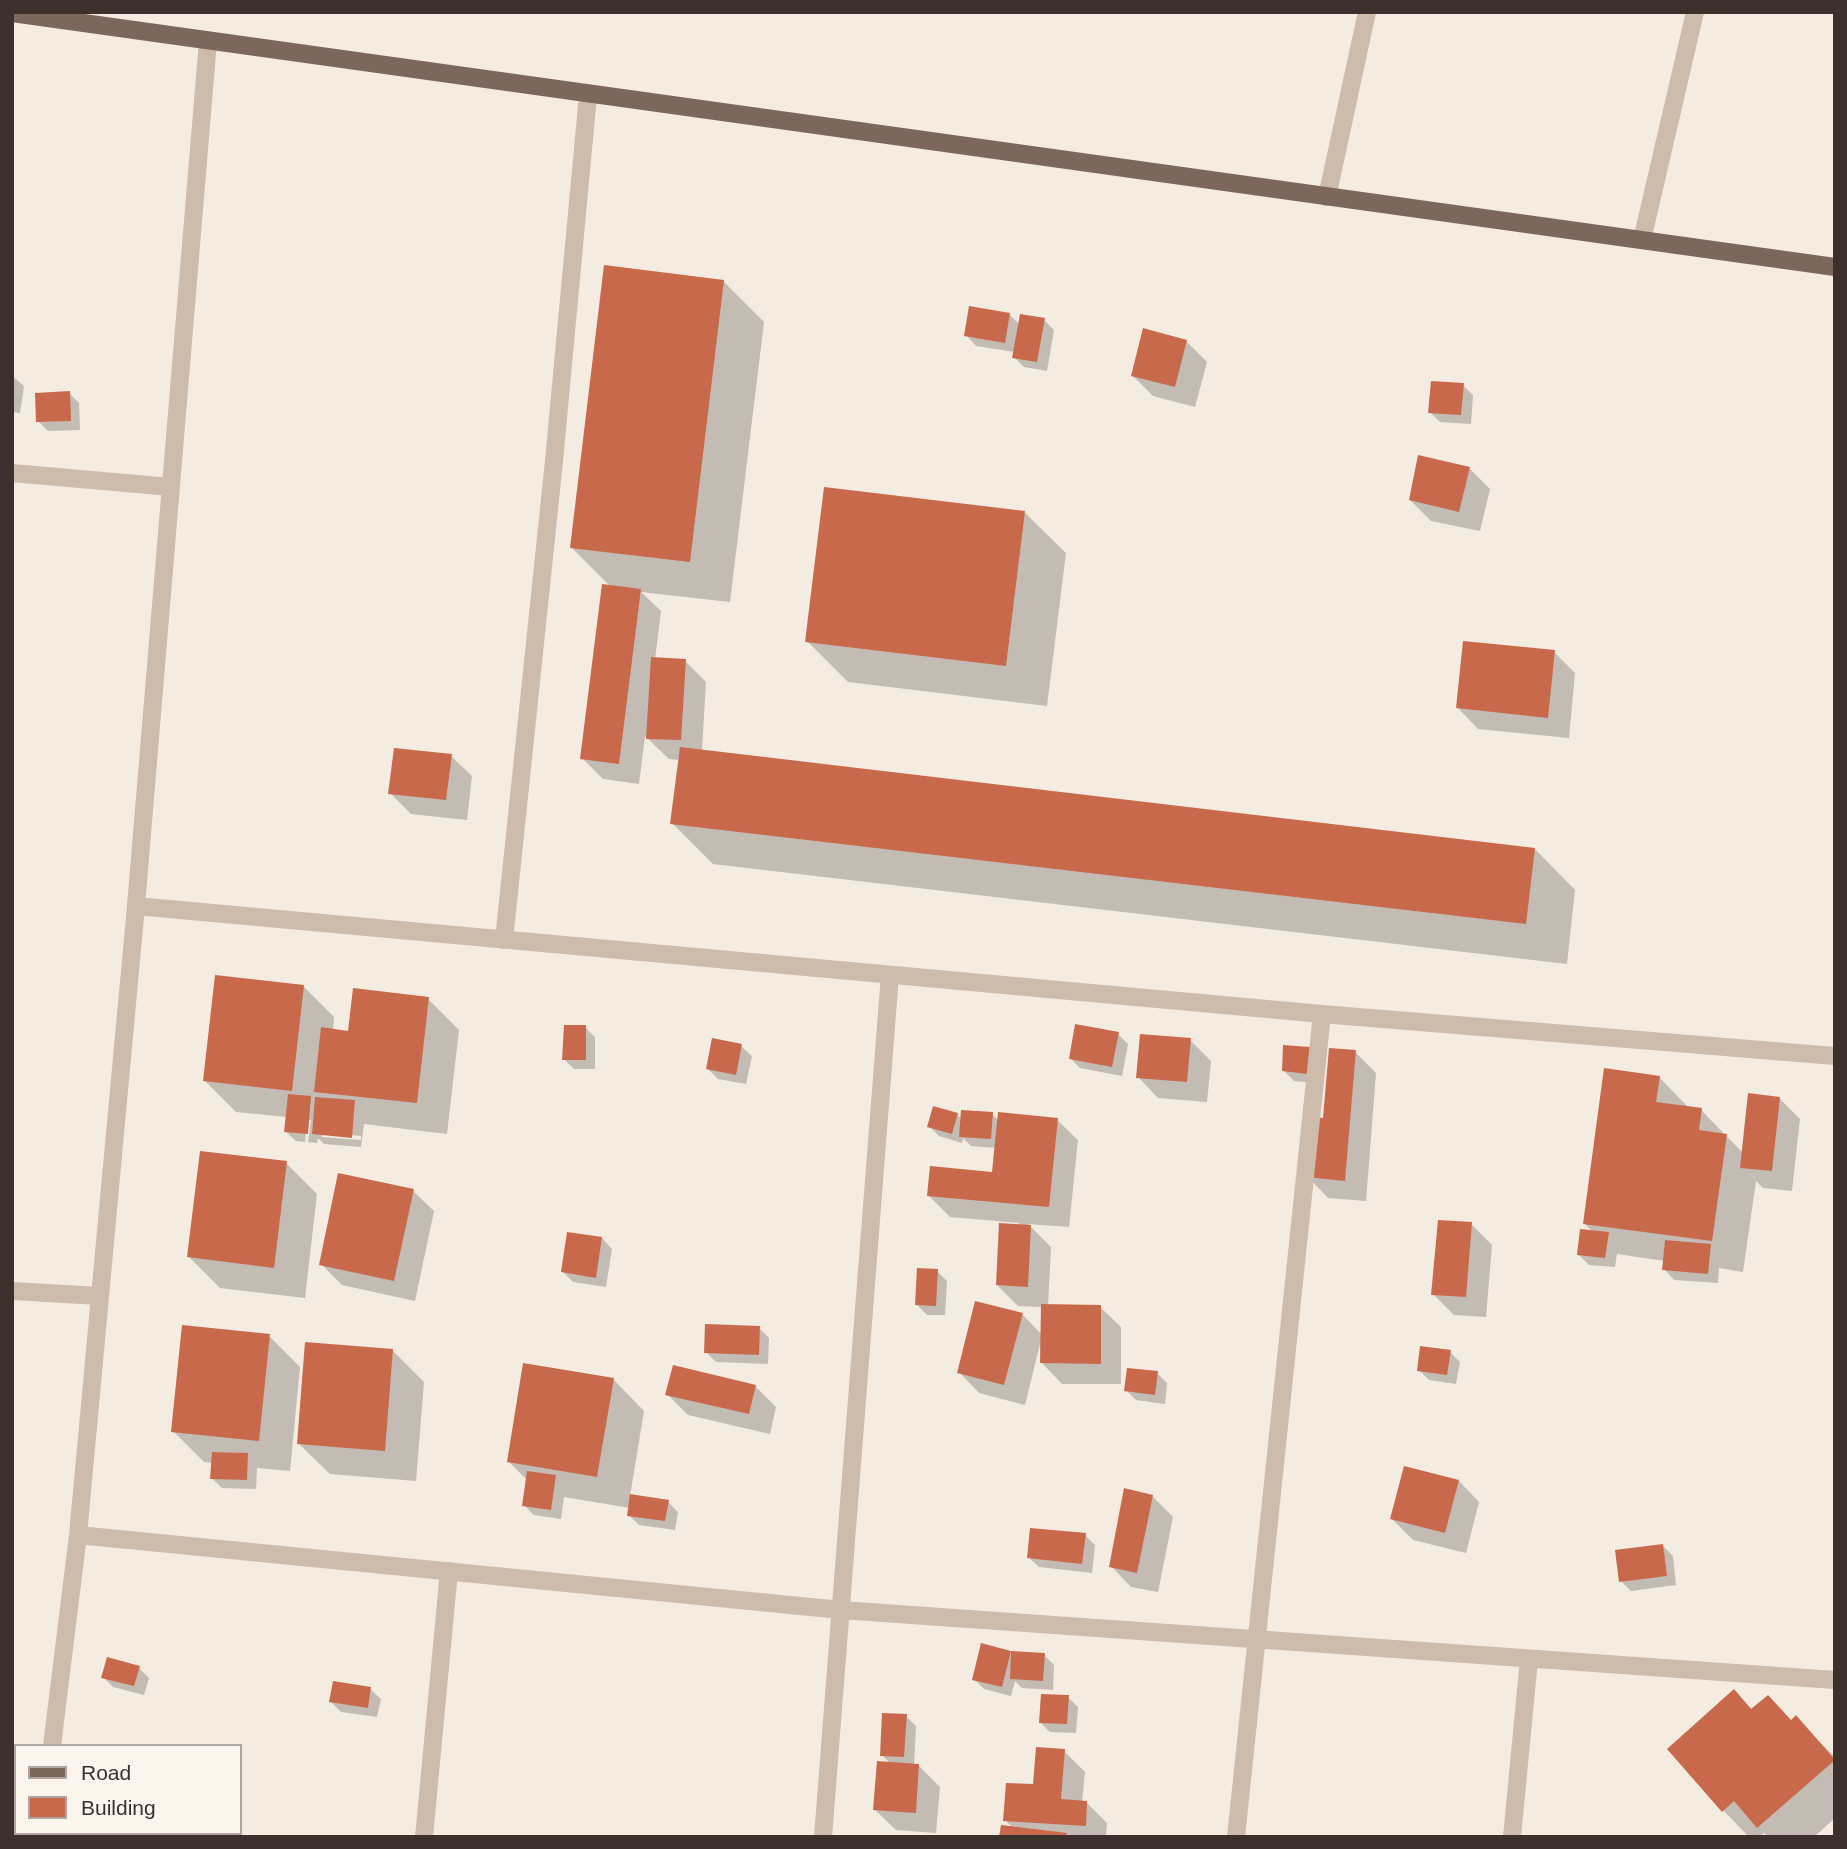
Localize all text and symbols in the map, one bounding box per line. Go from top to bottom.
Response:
legend [14,1744,242,1835]
text: Road [81,1761,131,1784]
text: Building [81,1796,156,1819]

